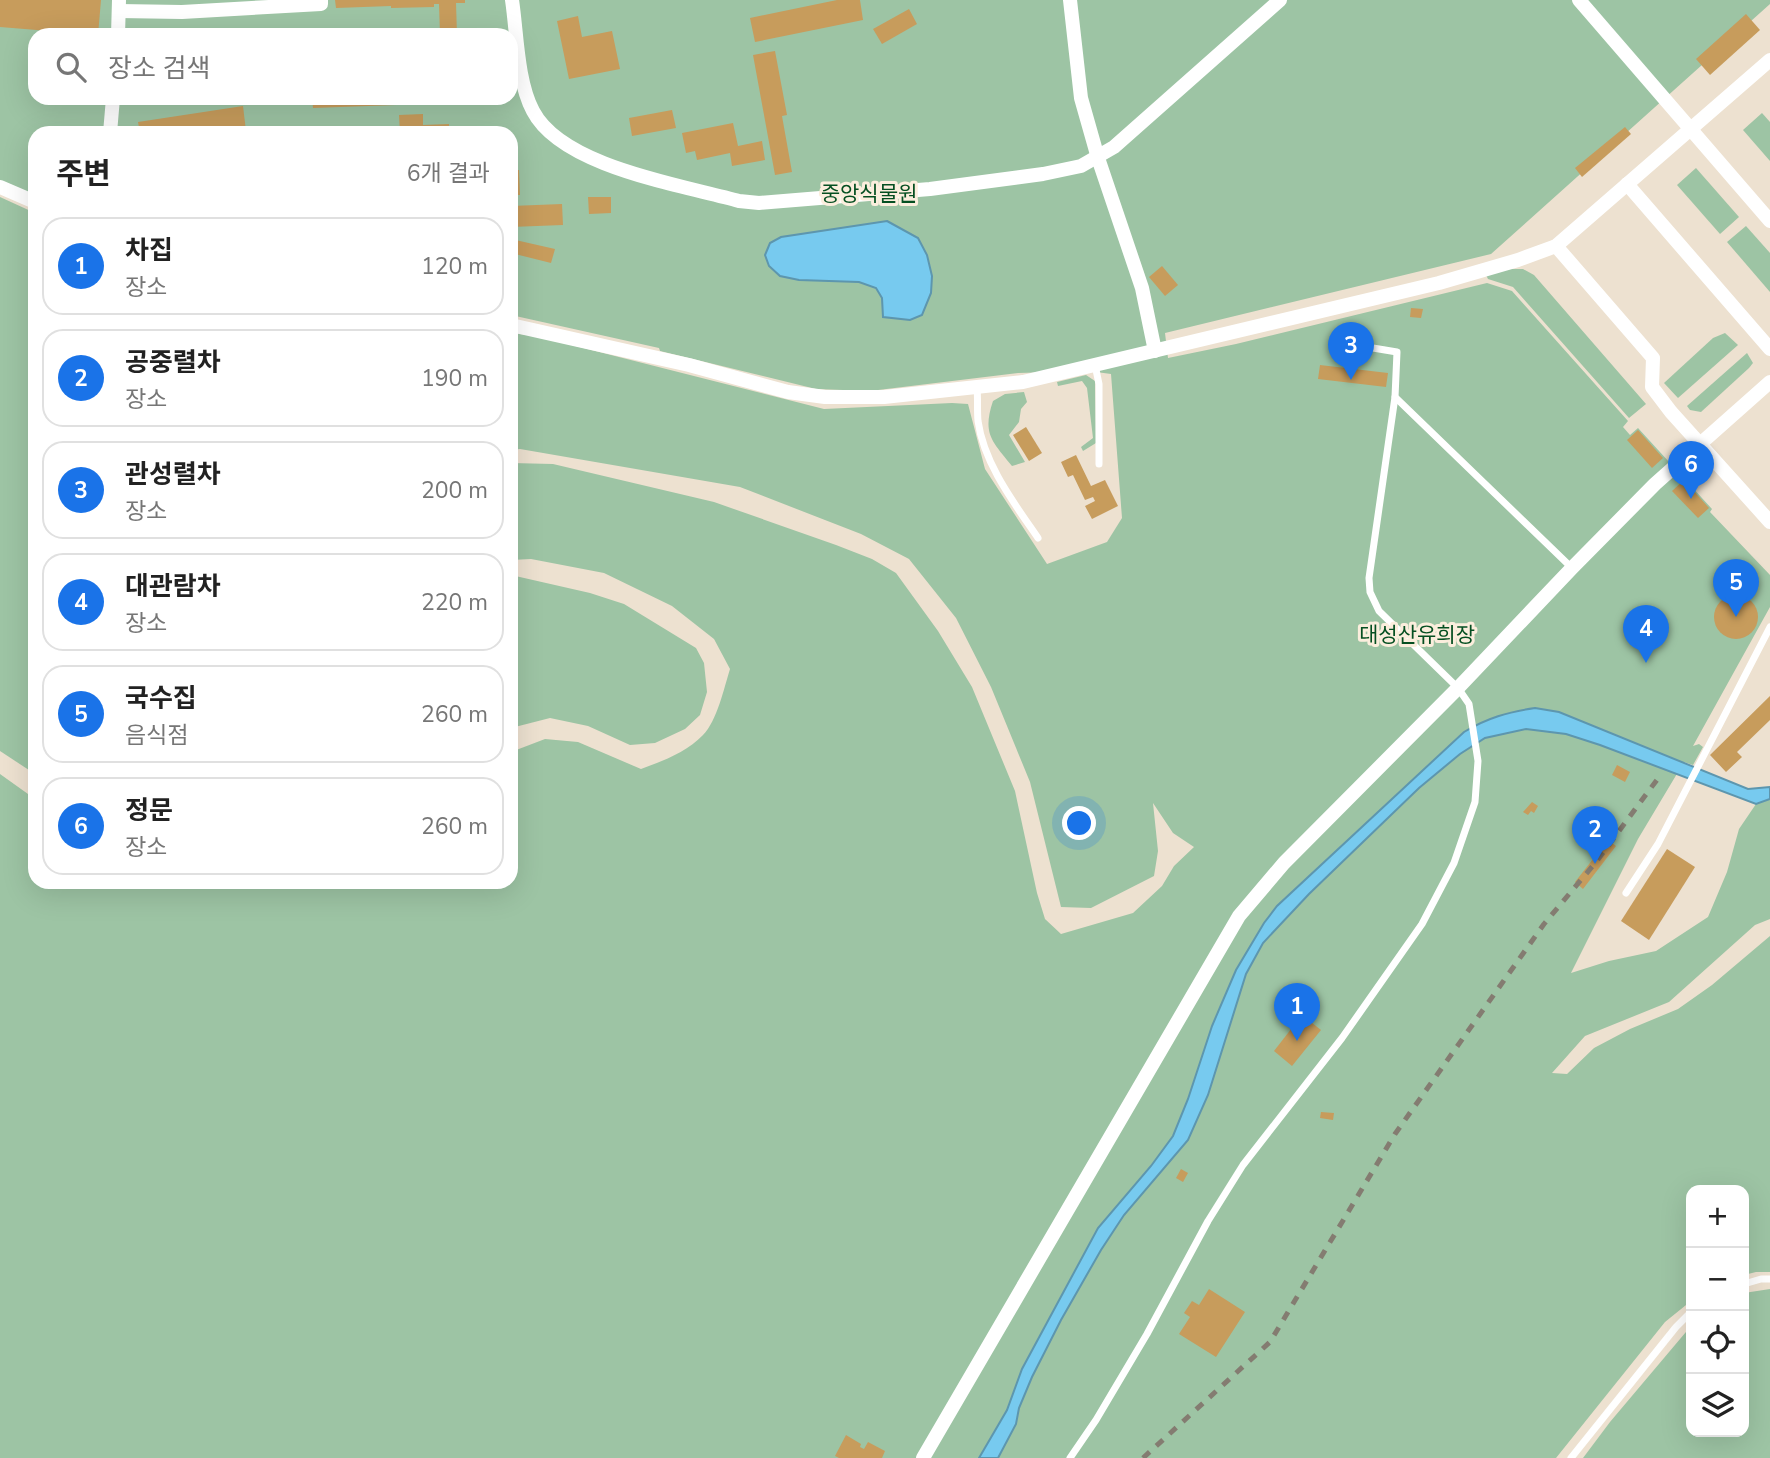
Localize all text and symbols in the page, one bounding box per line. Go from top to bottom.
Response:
search box [28,28,518,105]
icon: search [52,48,90,86]
text: 장소 검색 [108,51,210,86]
text: 주변 [56,154,111,195]
text: 6개 결과 [407,158,490,189]
park label: 중앙식물원 [821,180,917,208]
text: 차집 [125,233,173,268]
text: 1 [74,251,88,282]
text: 120 m [421,251,488,282]
text: 장소 [125,272,167,303]
pin: 3 [1328,322,1374,380]
text: 공중렬차 [125,345,221,380]
text: 2 [74,363,88,394]
text: 190 m [421,363,488,394]
text: 장소 [125,384,167,415]
pin: 6 [1668,441,1714,499]
text: 관성렬차 [125,457,221,492]
text: 3 [74,475,88,506]
text: 200 m [421,475,488,506]
text: 장소 [125,496,167,527]
pin: 5 [1713,559,1759,617]
text: 대관람차 [125,569,221,604]
text: 4 [74,587,88,618]
text: 220 m [421,587,488,618]
pin: 4 [1623,605,1669,663]
text: 장소 [125,608,167,639]
park label: 대성산유희장 [1359,621,1475,649]
text: 국수집 [125,681,197,716]
text: 5 [74,699,88,730]
text: 260 m [421,699,488,730]
text: 음식점 [125,720,188,751]
text: 정문 [125,793,173,828]
your location [1062,806,1096,840]
pin: 2 [1572,806,1618,864]
text: 6 [74,811,88,842]
text: 260 m [421,811,488,842]
text: 장소 [125,832,167,863]
pin: 1 [1274,983,1320,1041]
map controls [1686,1185,1749,1437]
button: + [1686,1185,1749,1248]
button: − [1686,1248,1749,1311]
button: locate [1686,1311,1749,1374]
button: layers [1686,1374,1749,1437]

